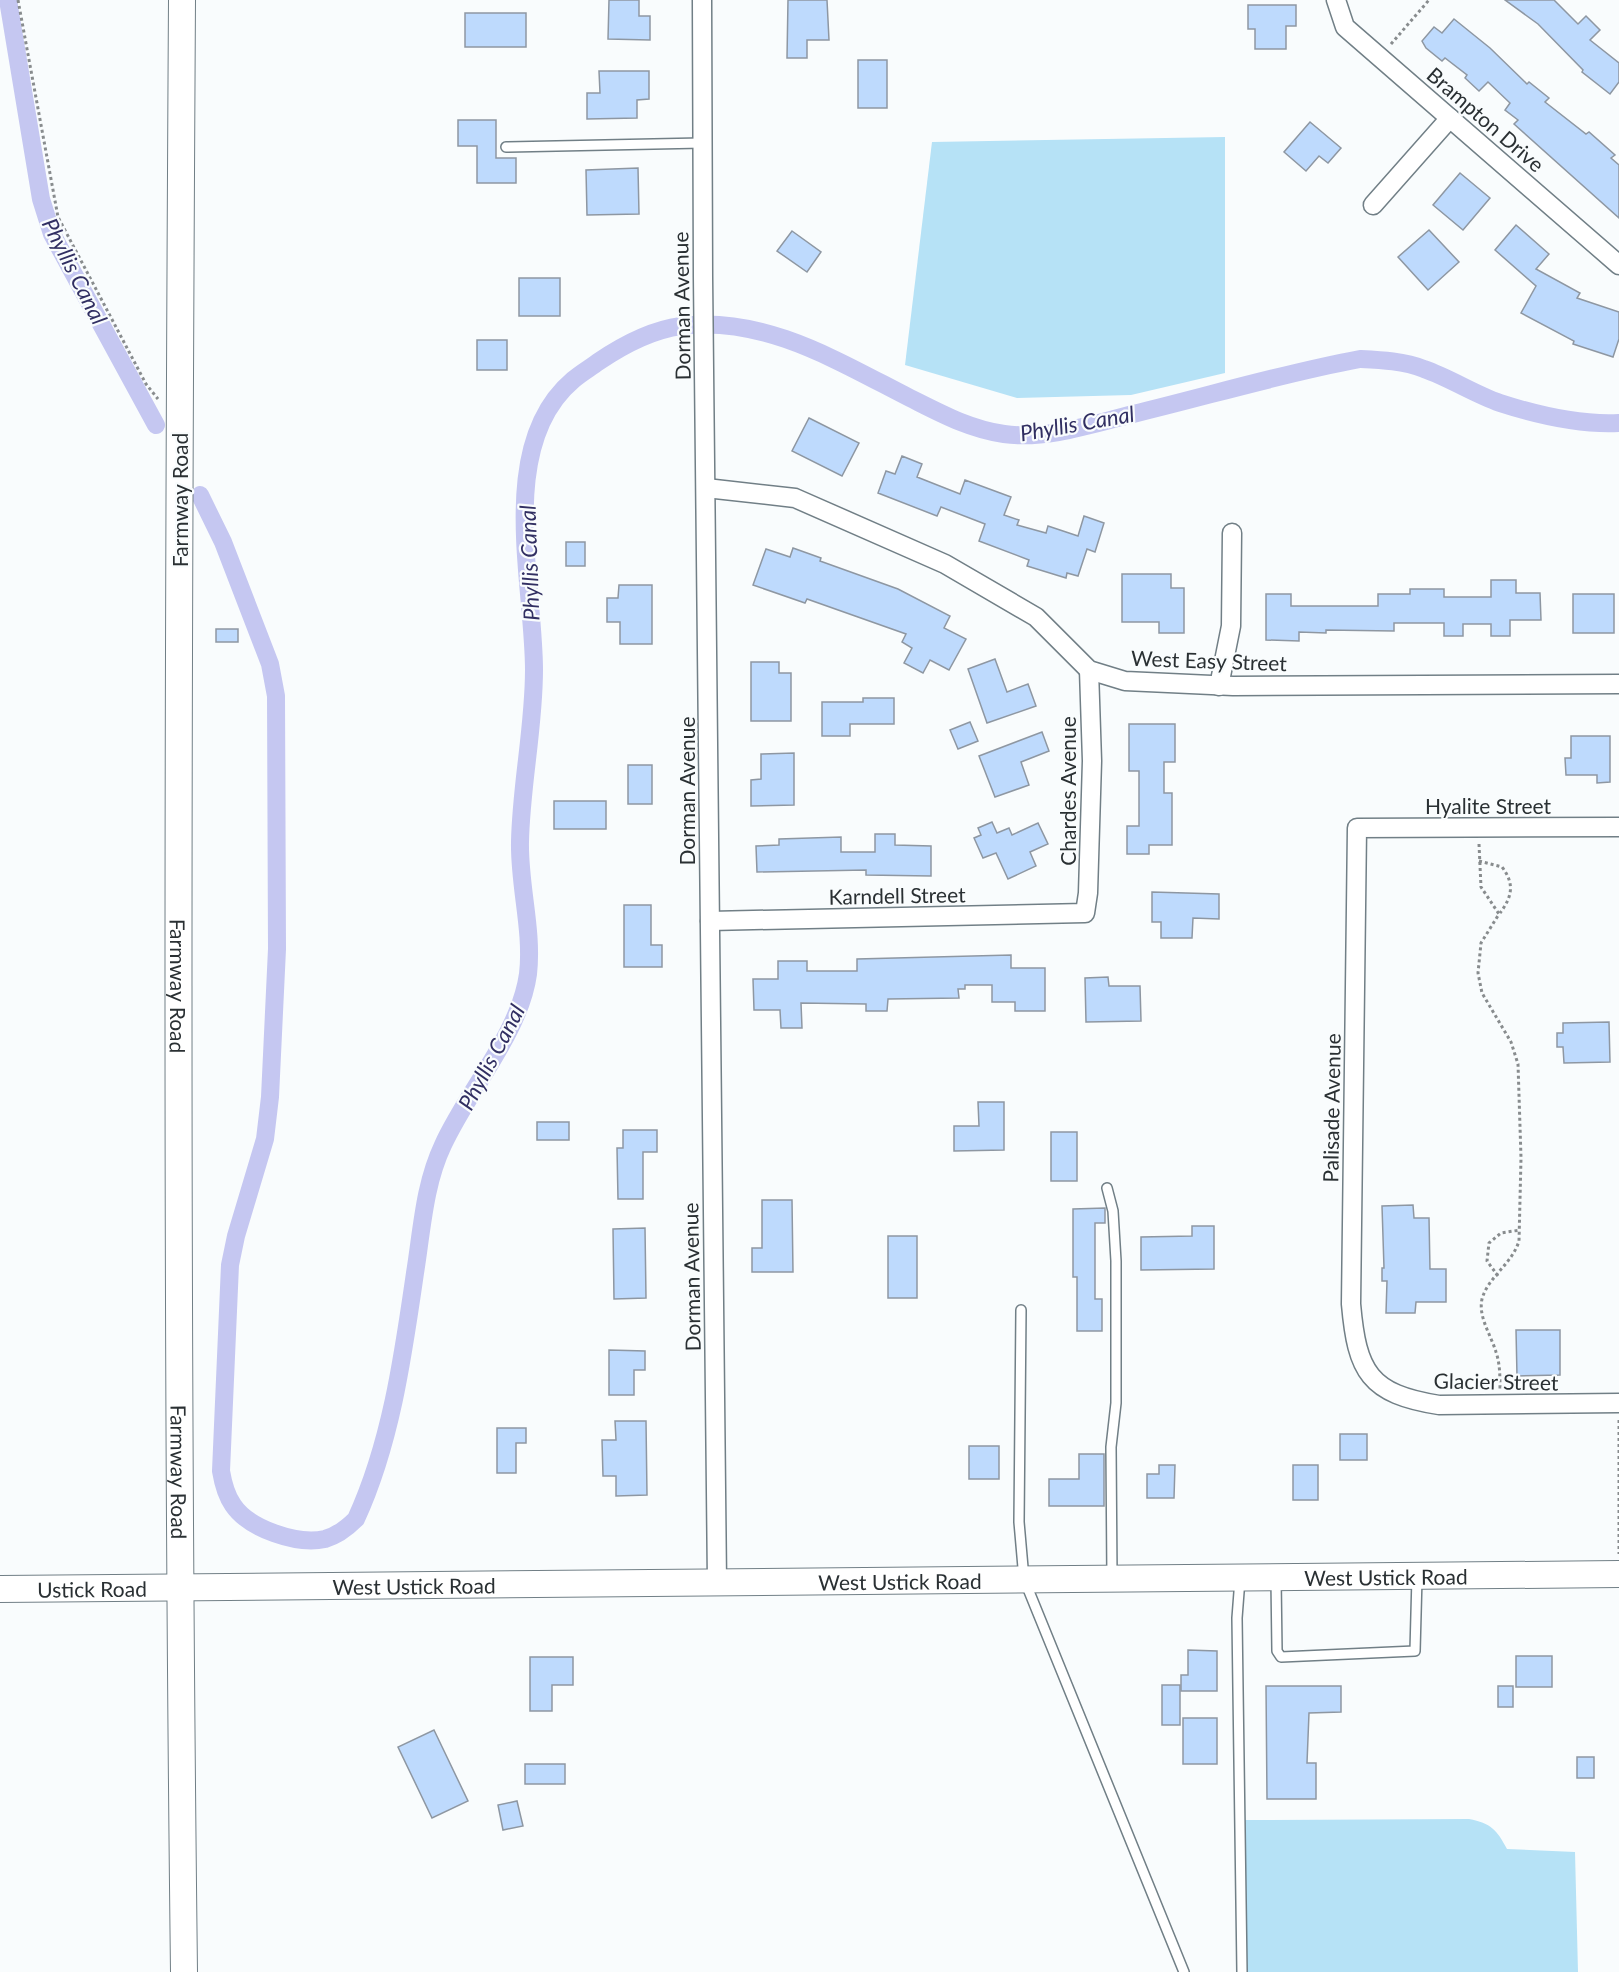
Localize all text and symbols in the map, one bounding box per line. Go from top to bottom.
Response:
street label: Brampton Drive [1422,61,1550,177]
water label: Phyllis Canal [37,213,113,329]
street label: Dorman Avenue [667,231,695,381]
water label: Phyllis Canal [1018,400,1136,446]
street label: Farmway Road [167,433,192,567]
water label: Phyllis Canal [513,505,545,621]
street label: West Easy Street [1131,645,1288,675]
street label: Chardes Avenue [1055,716,1080,866]
street label: Dorman Avenue [674,717,699,866]
street label: Hyalite Street [1425,793,1552,818]
street label: Karndell Street [828,881,966,909]
street label: Farmway Road [166,919,191,1053]
water label: Phyllis Canal [452,1000,530,1114]
street label: Palisade Avenue [1317,1033,1345,1183]
street label: Dorman Avenue [677,1202,705,1352]
street label: Glacier Street [1433,1367,1559,1395]
street label: Farmway Road [167,1405,193,1539]
street label: West Ustick Road [1304,1563,1468,1589]
street label: West Ustick Road [818,1567,982,1594]
street label: West Ustick Road [332,1572,496,1598]
street label: Ustick Road [37,1575,147,1601]

